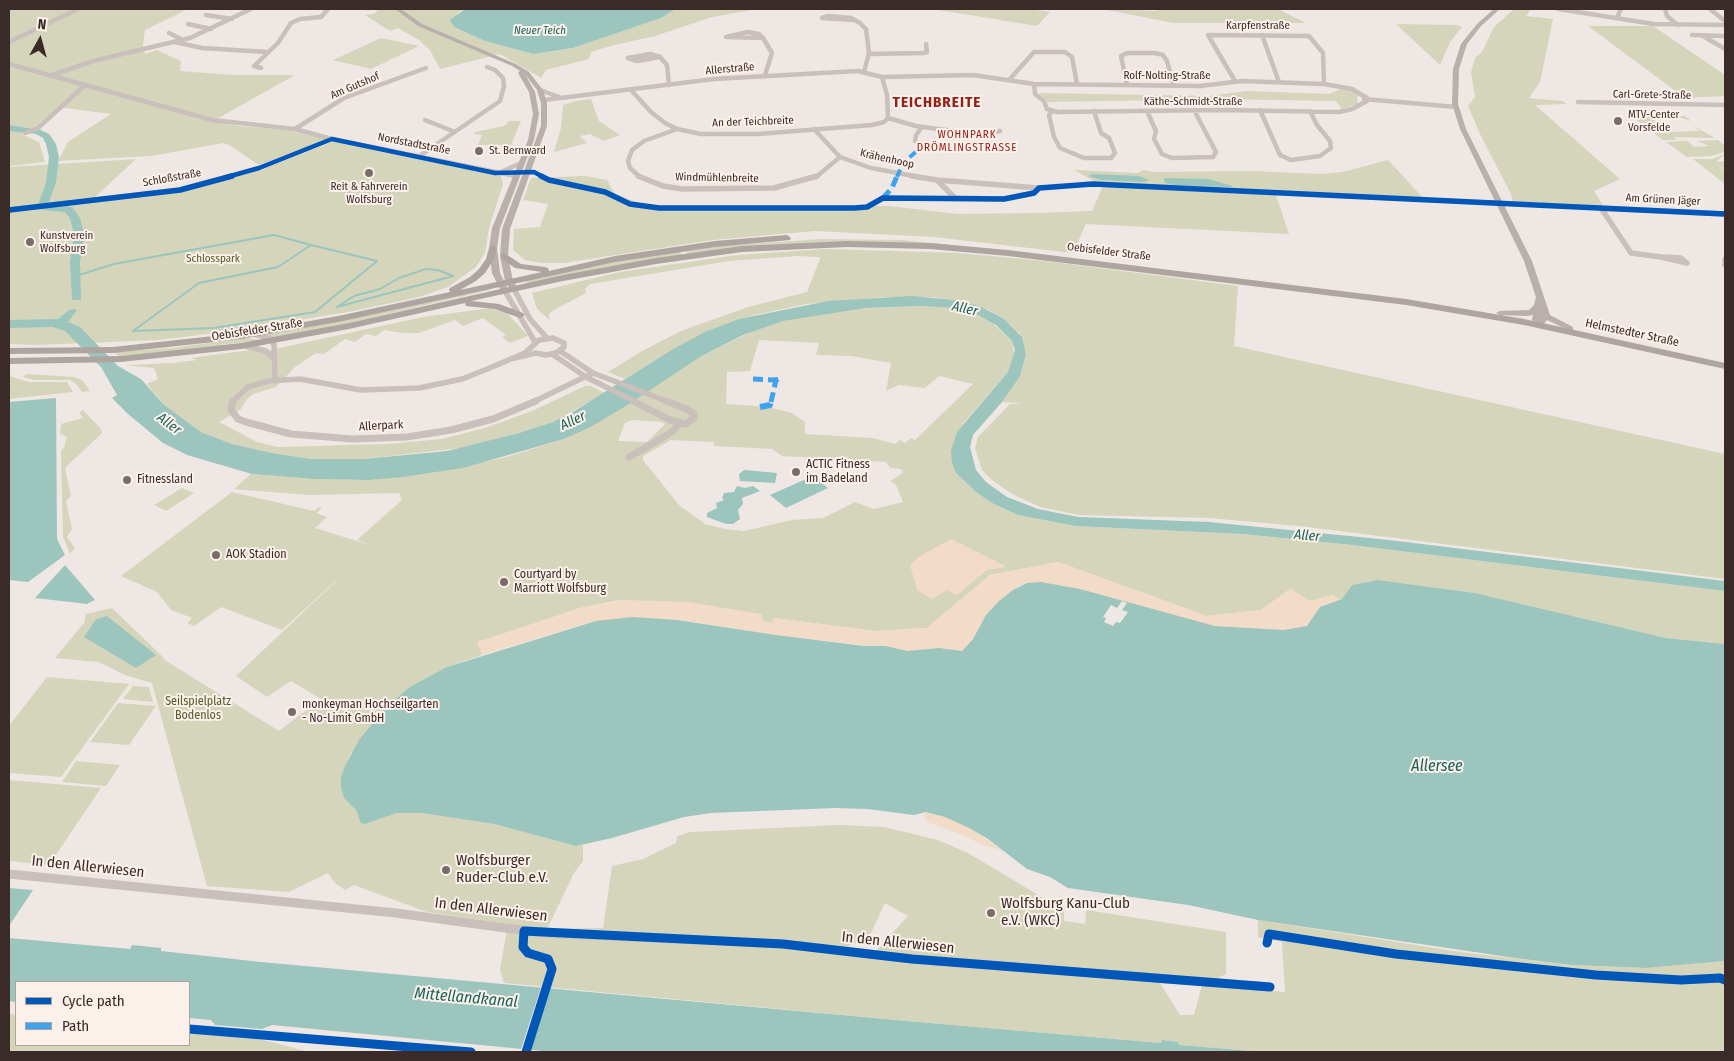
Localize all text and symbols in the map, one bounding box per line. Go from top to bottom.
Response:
north arrow [15,15,65,65]
text: N [37,16,47,34]
street label: Karpfenstraße [1226,19,1290,33]
water label: Neuer Teich [514,24,566,38]
street label: Allerstraße [705,60,755,78]
street label: Rolf-Nolting-Straße [1123,69,1211,83]
street label: Am Gutshof [328,70,382,102]
street label: Carl-Grete-Straße [1613,88,1691,102]
district label: TEICHBREITE [891,94,983,112]
street label: Käthe-Schmidt-Straße [1144,95,1242,109]
place label: MTV-Center Vorsfelde [1628,108,1679,134]
street label: An der Teichbreite [712,114,794,130]
marker: MTV-Center Vorsfelde [1612,115,1624,127]
district label: WOHNPARK DRÖMLINGSTRASSE [915,128,1019,154]
street label: Nordstadtstraße [377,131,451,157]
place label: St. Bernward [489,144,546,158]
marker: St. Bernward [473,145,485,157]
street label: Krähenhoop [859,146,915,172]
street label: Schloßstraße [142,166,202,190]
marker: Reit & Fahrverein Wolfsburg [363,167,375,179]
street label: Windmühlenbreite [675,171,759,185]
place label: Reit & Fahrverein Wolfsburg [330,180,408,206]
street label: Am Grünen Jäger [1625,191,1701,209]
place label: Kunstverein Wolfsburg [40,229,93,255]
marker: Kunstverein Wolfsburg [24,236,36,248]
street label: Oebisfelder Straße [1066,240,1152,264]
park label: Schlosspark [186,252,240,266]
water label: Aller [950,298,980,320]
street label: Oebisfelder Straße [211,316,303,344]
street label: Helmstedter Straße [1584,316,1680,350]
water label: Aller [558,408,588,434]
water label: Aller [154,409,184,439]
street label: Allerpark [358,418,404,434]
place label: ACTIC Fitness im Badeland [806,458,870,486]
marker: ACTIC Fitness im Badeland [790,466,802,478]
place label: Fitnessland [137,473,193,487]
marker: Fitnessland [121,474,133,486]
water label: Aller [1293,526,1321,546]
place label: AOK Stadion [226,548,287,562]
marker: AOK Stadion [210,549,222,561]
place label: Courtyard by Marriott Wolfsburg [514,568,606,596]
marker: Courtyard by Marriott Wolfsburg [498,576,510,588]
park label: Seilspielplatz Bodenlos [165,695,231,723]
place label: monkeyman Hochseilgarten - No-Limit GmbH [302,698,439,726]
marker: monkeyman Hochseilgarten - No-Limit GmbH [286,706,298,718]
water label: Allersee [1411,757,1463,777]
street label: In den Allerwiesen [31,852,145,882]
place label: Wolfsburger Ruder-Club e.V. [456,852,548,887]
marker: Wolfsburger Ruder-Club e.V. [440,864,452,876]
street label: In den Allerwiesen [434,894,548,926]
place label: Wolfsburg Kanu-Club e.V. (WKC) [1001,895,1130,930]
marker: Wolfsburg Kanu-Club e.V. (WKC) [985,907,997,919]
street label: In den Allerwiesen [841,928,955,958]
legend [15,981,190,1046]
water label: Mittellandkanal [414,984,518,1012]
text: Cycle path [62,992,125,1010]
text: Path [62,1017,89,1035]

